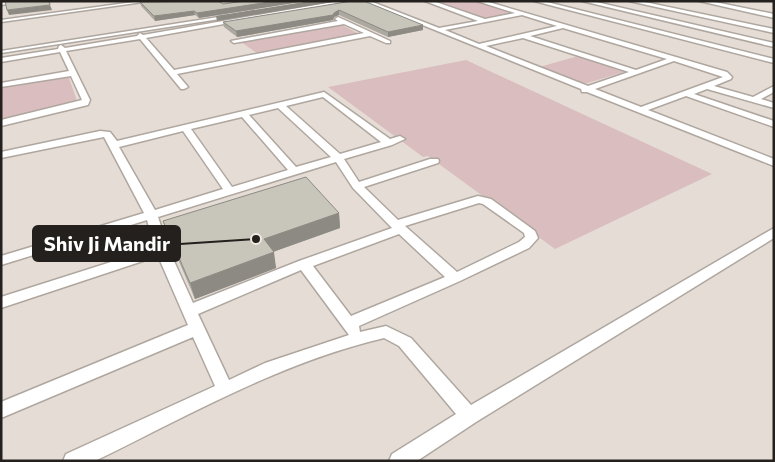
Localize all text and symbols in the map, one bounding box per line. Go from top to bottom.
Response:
callout: Shiv Ji Mandir [33,226,180,261]
text: Shiv Ji Mandir [44,231,170,255]

